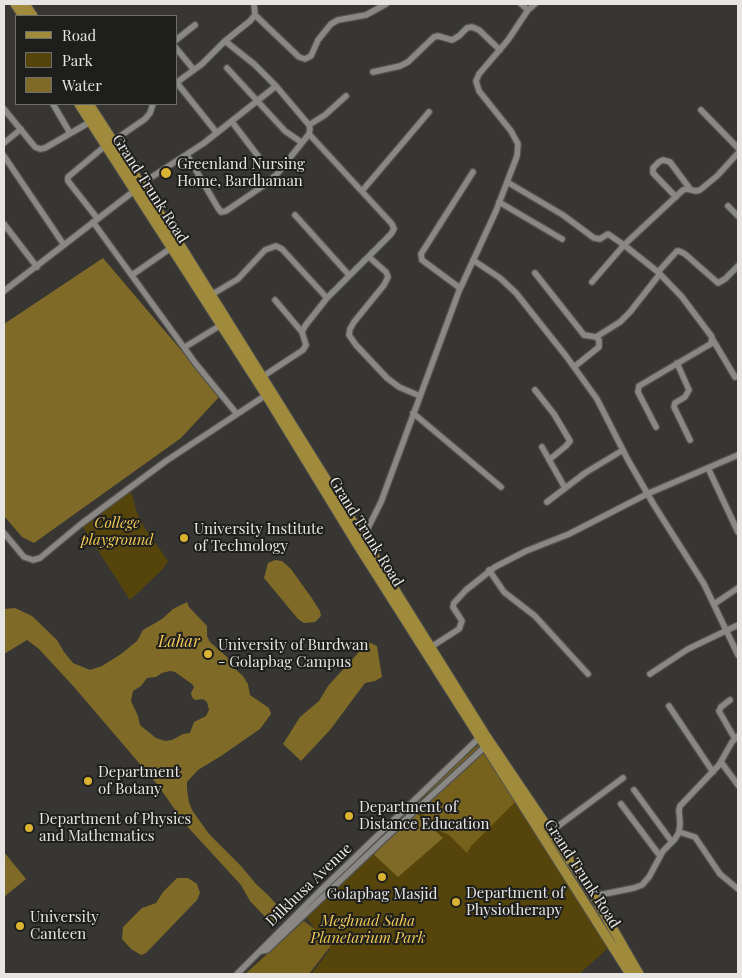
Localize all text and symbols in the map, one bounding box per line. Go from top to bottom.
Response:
legend [15,15,178,105]
text: Road [62,25,96,45]
text: Park [62,50,93,70]
text: Water [62,75,102,95]
street label: Grand Trunk Road [108,131,192,247]
place label: Greenland Nursing Home, Bardhaman [177,155,305,190]
marker: Greenland Nursing Home, Bardhaman [159,166,173,180]
street label: Grand Trunk Road [325,474,407,590]
park label: College playground [81,514,153,549]
place label: University Institute of Technology [194,520,324,555]
marker: University Institute of Technology [178,532,190,544]
water label: Lahar [158,632,200,652]
place label: University of Burdwan - Golapbag Campus [218,636,368,671]
marker: University of Burdwan - Golapbag Campus [202,648,214,660]
place label: Department of Botany [98,763,180,798]
marker: Department of Botany [82,775,94,787]
place label: Department of Distance Education [359,798,489,833]
place label: Department of Physics and Mathematics [39,810,191,845]
marker: Department of Distance Education [343,810,355,822]
street label: Grand Trunk Road [540,816,624,932]
marker: Department of Physics and Mathematics [23,822,35,834]
street label: Dilkhusa Avenue [262,840,356,930]
marker: Golapbag Masjid [376,871,388,883]
place label: Department of Physiotherapy [466,884,565,919]
place label: Golapbag Masjid [327,885,437,903]
marker: Department of Physiotherapy [450,896,462,908]
place label: University Canteen [30,908,99,943]
park label: Meghnad Saha Planetarium Park [311,912,425,947]
marker: University Canteen [14,920,26,932]

